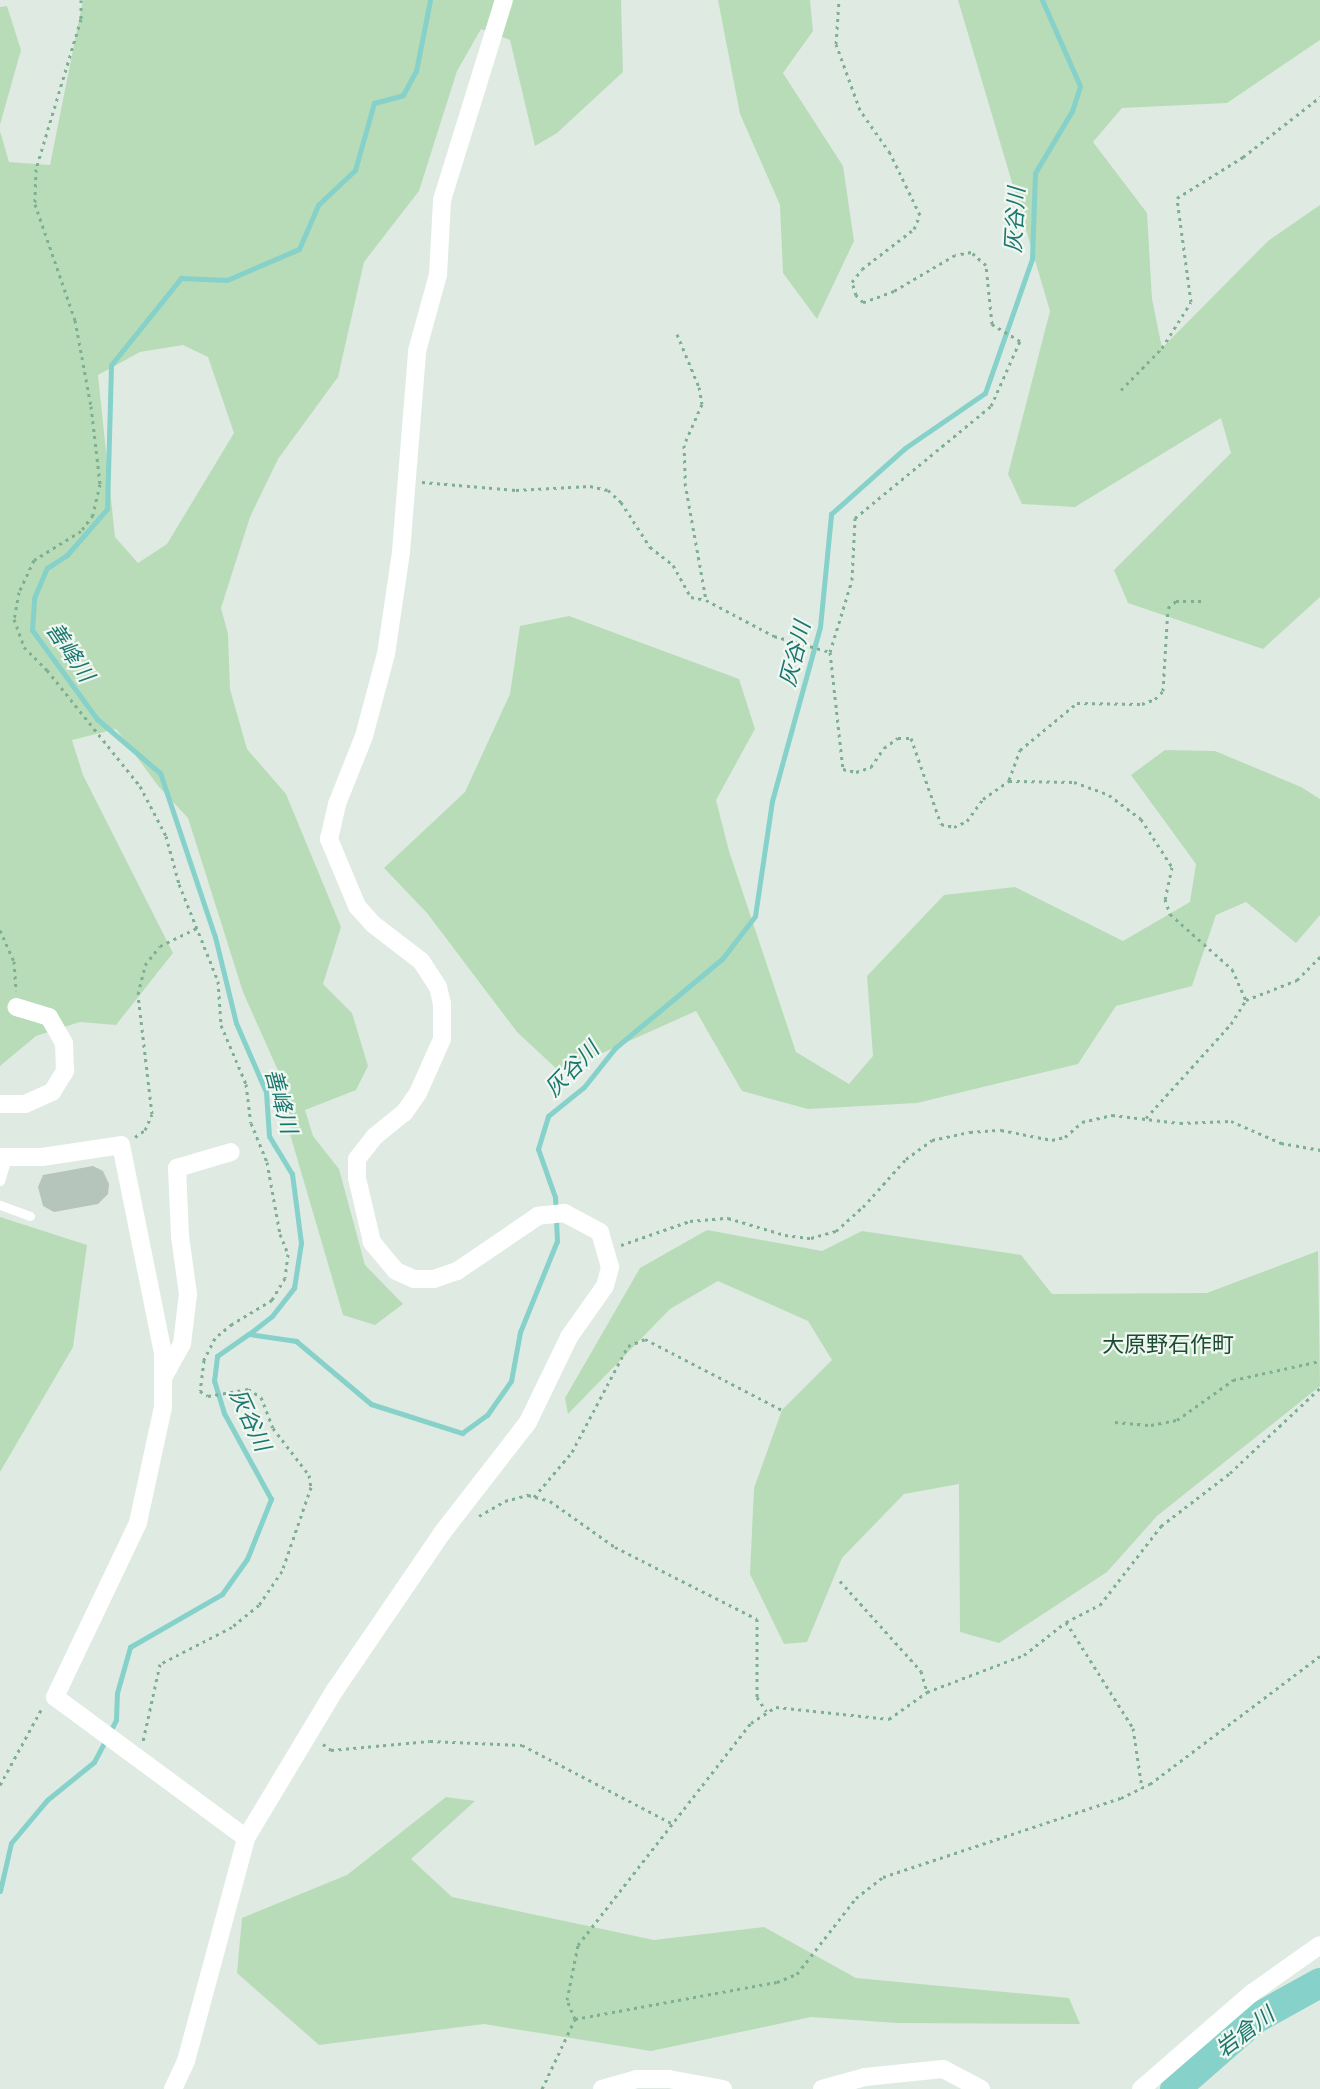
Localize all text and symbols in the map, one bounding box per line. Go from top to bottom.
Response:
water label: 灰谷川 [1000,186,1030,254]
water label: 善峰川 [41,617,99,687]
water label: 灰谷川 [774,619,816,689]
water label: 灰谷川 [540,1036,604,1102]
water label: 善峰川 [260,1066,302,1136]
district label: 大原野石作町 [1102,1332,1234,1358]
water label: 灰谷川 [224,1385,276,1455]
water label: 岩倉川 [1211,2002,1279,2062]

